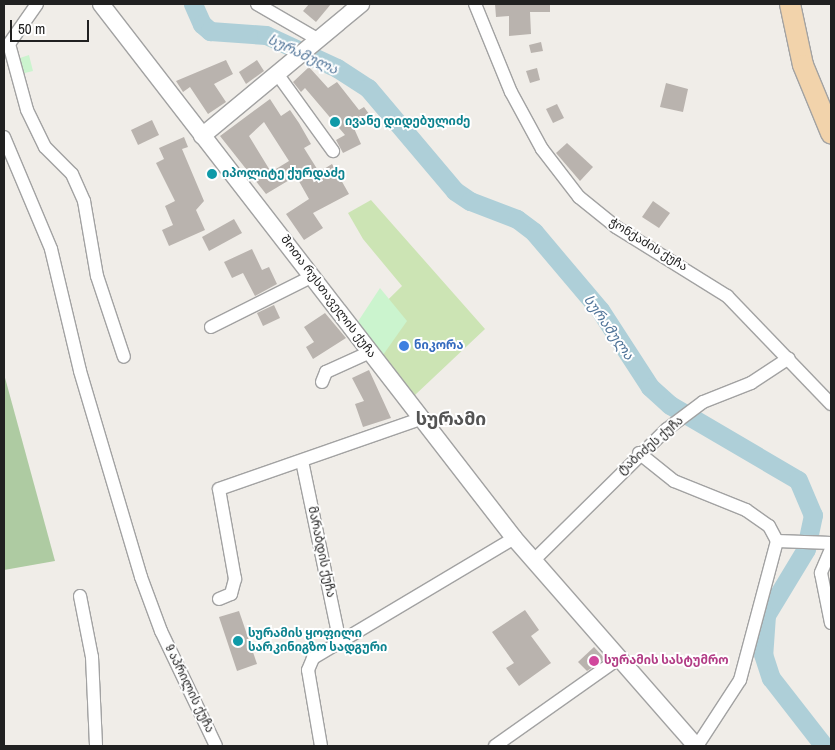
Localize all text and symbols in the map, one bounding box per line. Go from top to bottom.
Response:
scale bar [12,10,91,42]
text: 50 m [18,18,45,39]
water label: სურამულა [265,30,341,78]
place label: ივანე დიდებულიძე [345,115,470,129]
marker: ივანე დიდებულიძე [329,116,341,128]
place label: იპოლიტე ქურდაძე [222,167,345,181]
marker: იპოლიტე ქურდაძე [206,168,218,180]
street label: ჭონქაძის ქუჩა [606,215,690,275]
street label: შოთა რუსთაველის ქუჩა [277,233,379,361]
water label: სურამულა [580,291,638,363]
place label: ნიკორა [414,339,463,353]
marker: ნიკორა [398,340,410,352]
district label: სურამი [416,408,486,430]
street label: ტაბიძეს ქუჩა [615,414,687,478]
street label: მარაბდის ქუჩა [304,505,338,599]
place label: სურამის ყოფილი სარკინიგზო სადგური [248,627,387,655]
marker: სურამის ყოფილი სარკინიგზო სადგური [232,635,244,647]
street label: 9 აპრილის ქუჩა [161,643,217,735]
place label: სურამის სასტუმრო [604,654,729,668]
marker: სურამის სასტუმრო [588,655,600,667]

